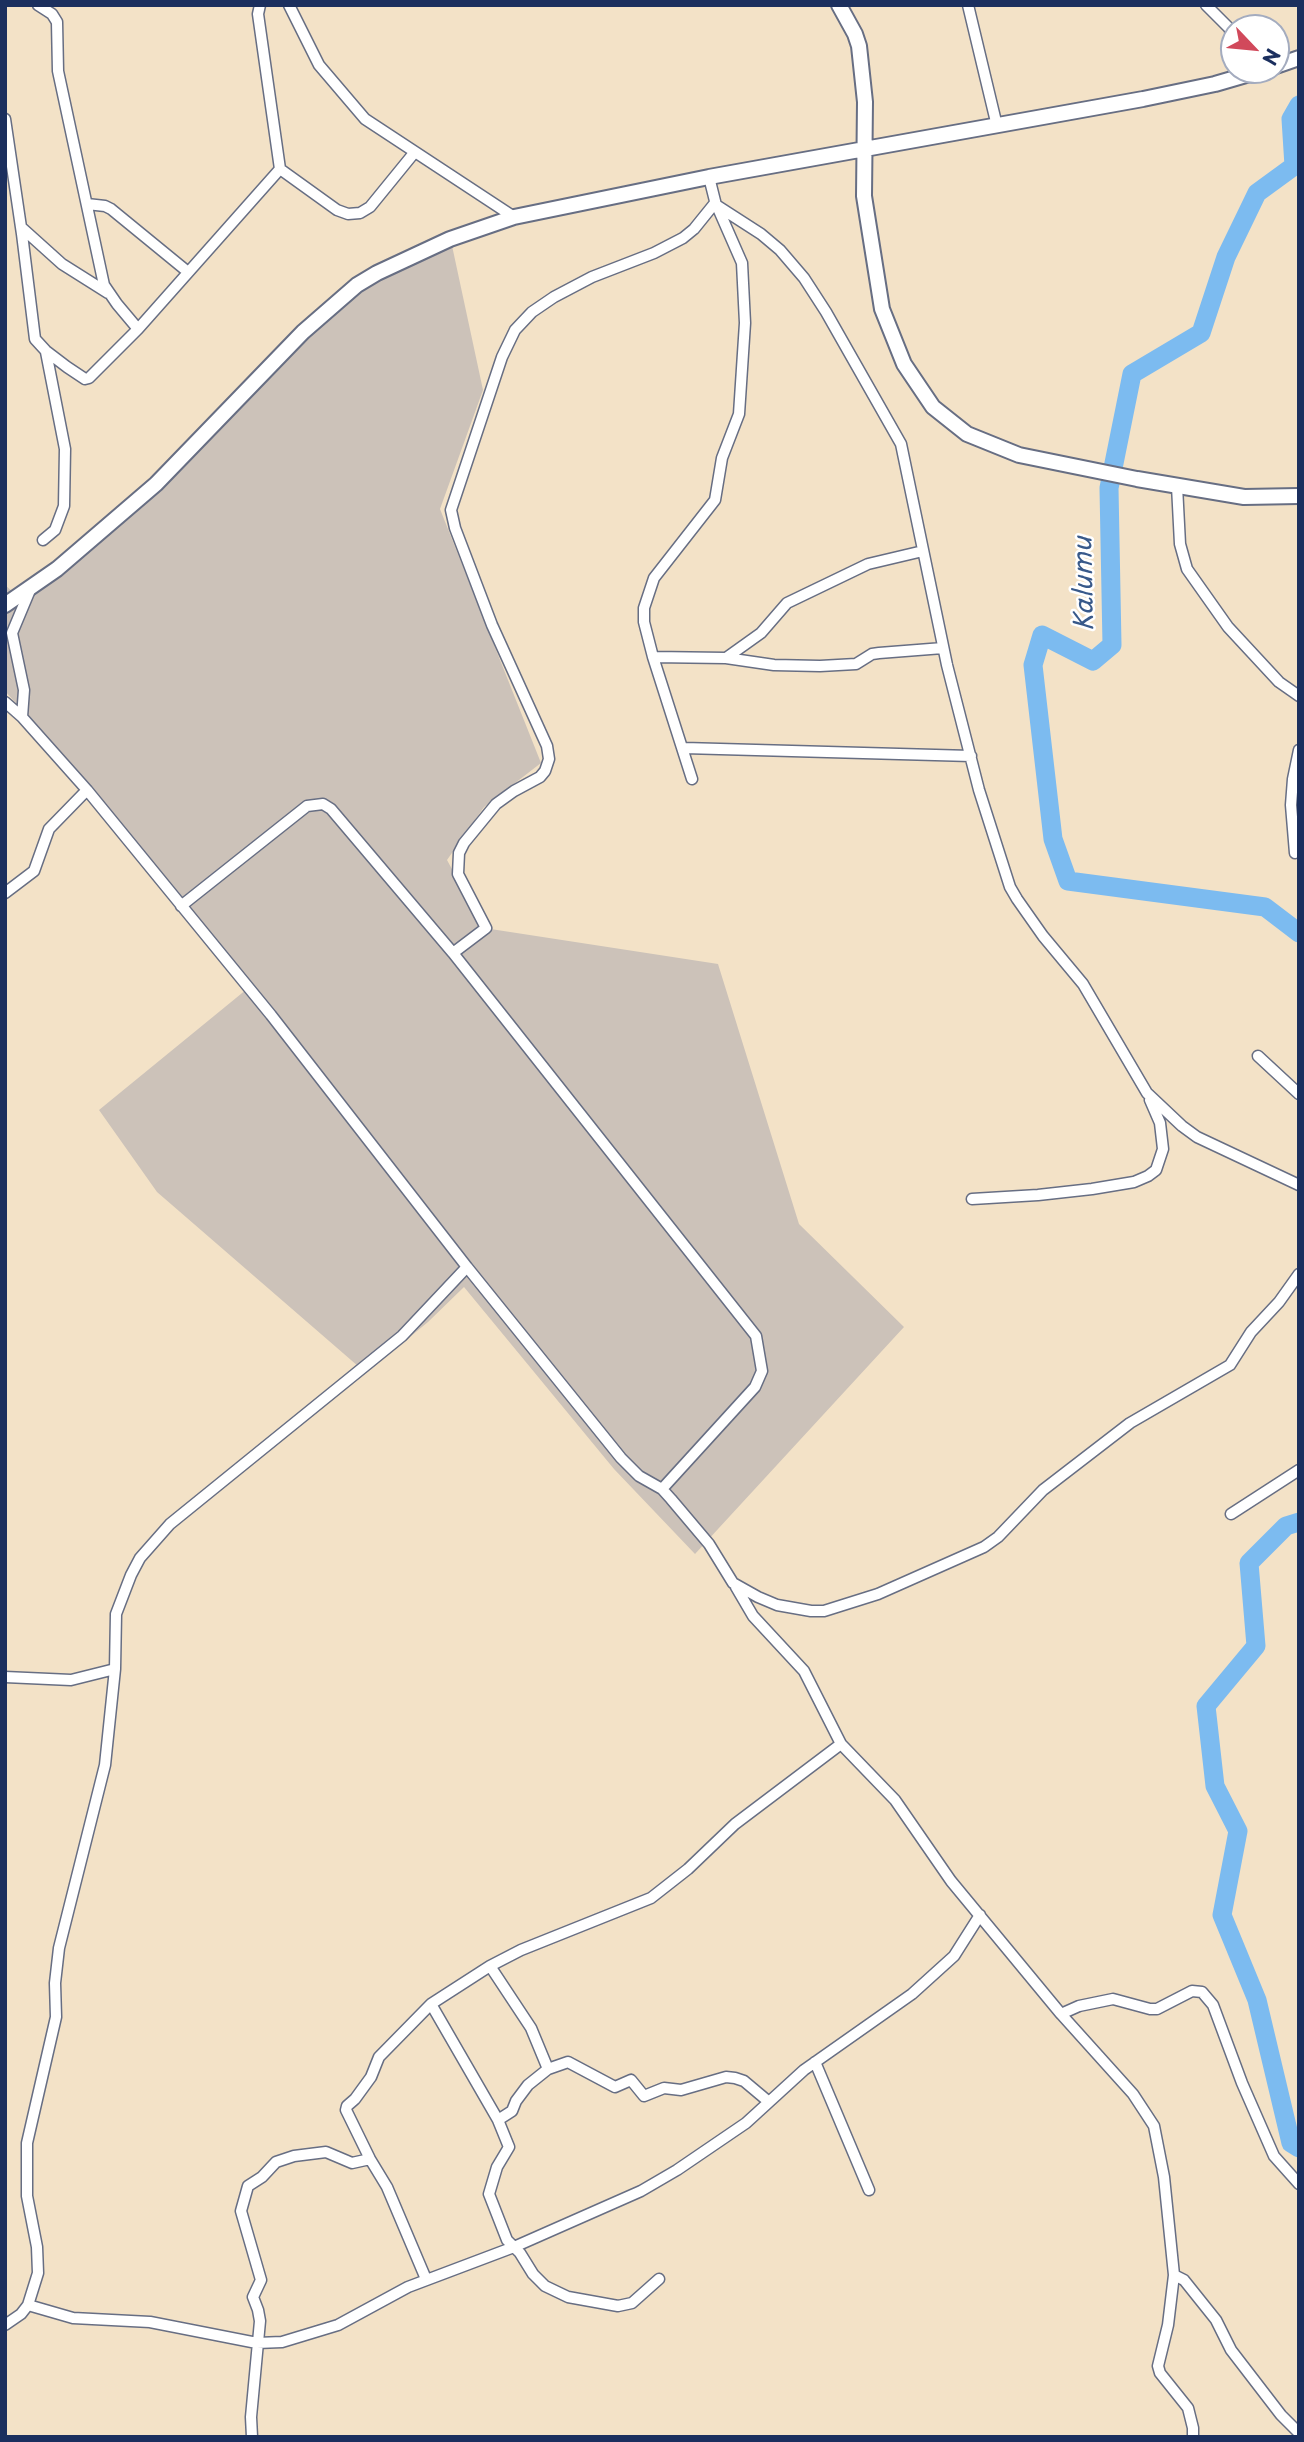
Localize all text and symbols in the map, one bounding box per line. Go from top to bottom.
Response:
north arrow [1220,14,1290,84]
text: N [1256,44,1288,70]
water label: Kalumu [1069,536,1101,632]

